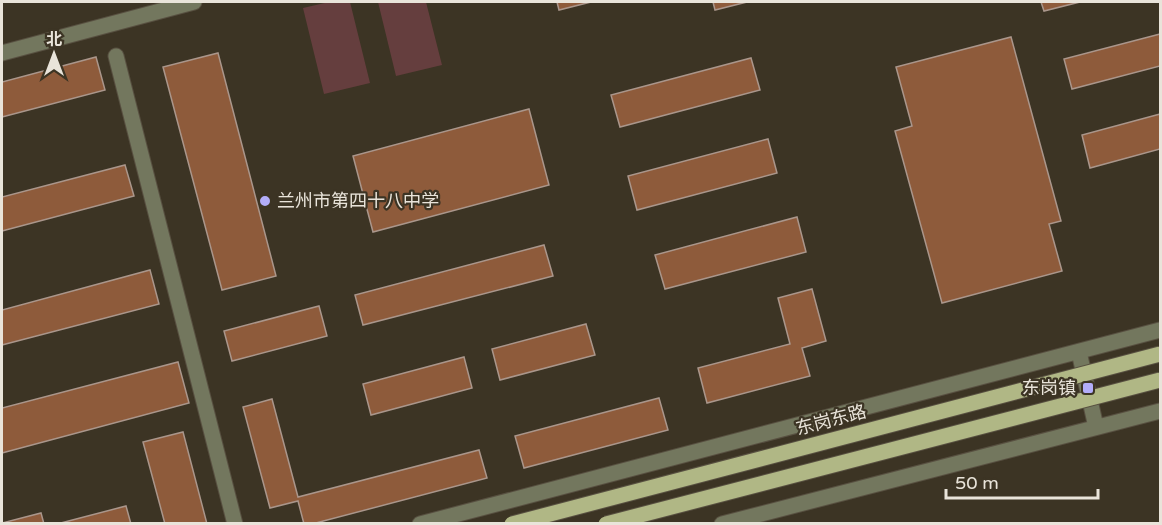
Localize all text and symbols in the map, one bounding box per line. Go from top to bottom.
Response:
north arrow [24,24,84,84]
text: 北 [46,30,62,50]
place label: 兰州市第四十八中学 [277,190,439,212]
marker: 兰州市第四十八中学 [258,194,272,208]
place label: 东岗镇 [1022,377,1076,399]
marker: 东岗镇 [1081,381,1095,395]
street label: 东岗东路 [793,400,869,440]
scale bar [946,462,1098,500]
text: 50 m [955,472,999,494]

